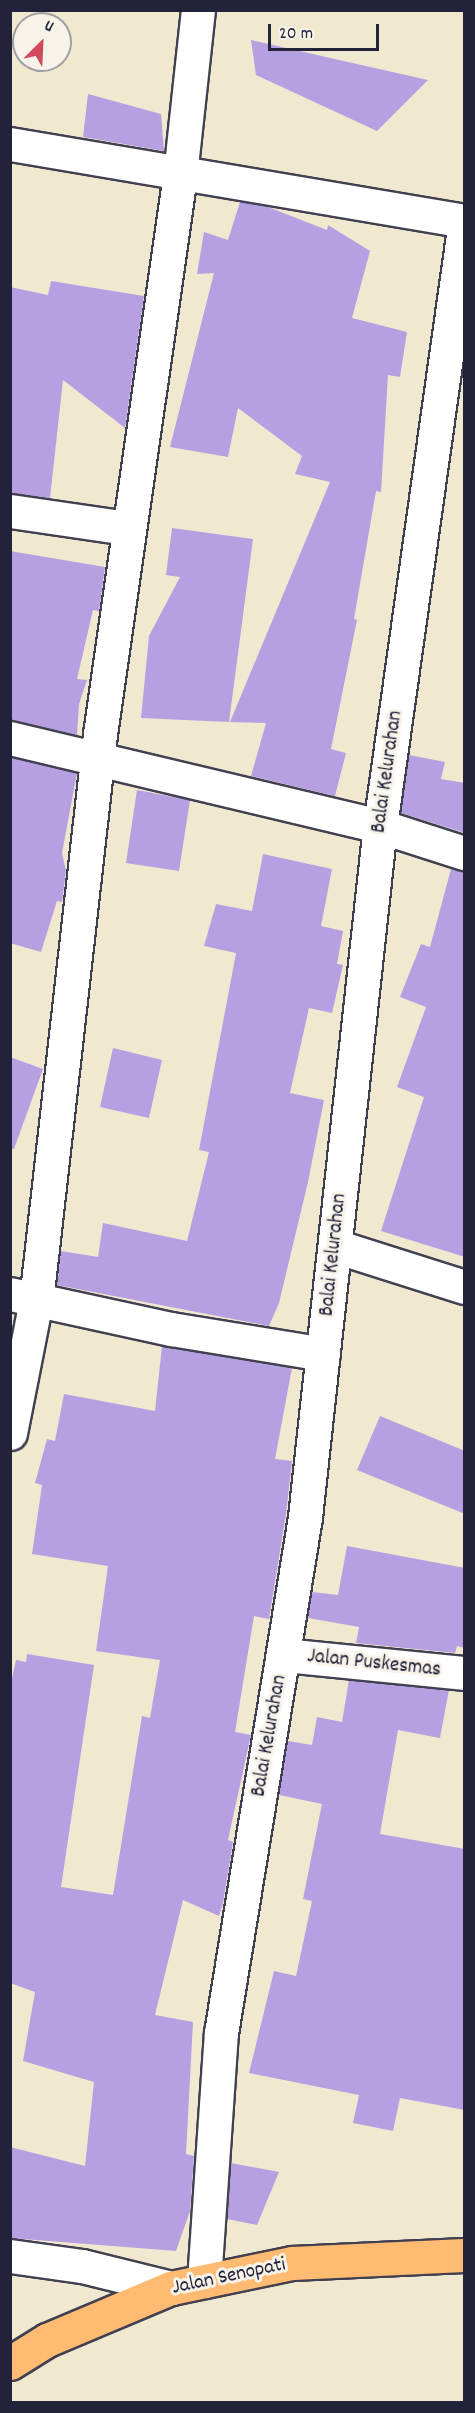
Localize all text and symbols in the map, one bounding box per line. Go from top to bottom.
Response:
north arrow [12,12,72,72]
scale bar [271,12,382,50]
text: U [41,15,57,39]
text: 20 m [279,22,313,47]
street label: Balai Kelurahan [367,709,409,835]
street label: Balai Kelurahan [315,1192,353,1318]
street label: Jalan Puskesmas [306,1644,442,1684]
street label: Balai Kelurahan [247,1673,293,1799]
street label: Jalan Senopati [170,2253,288,2301]

